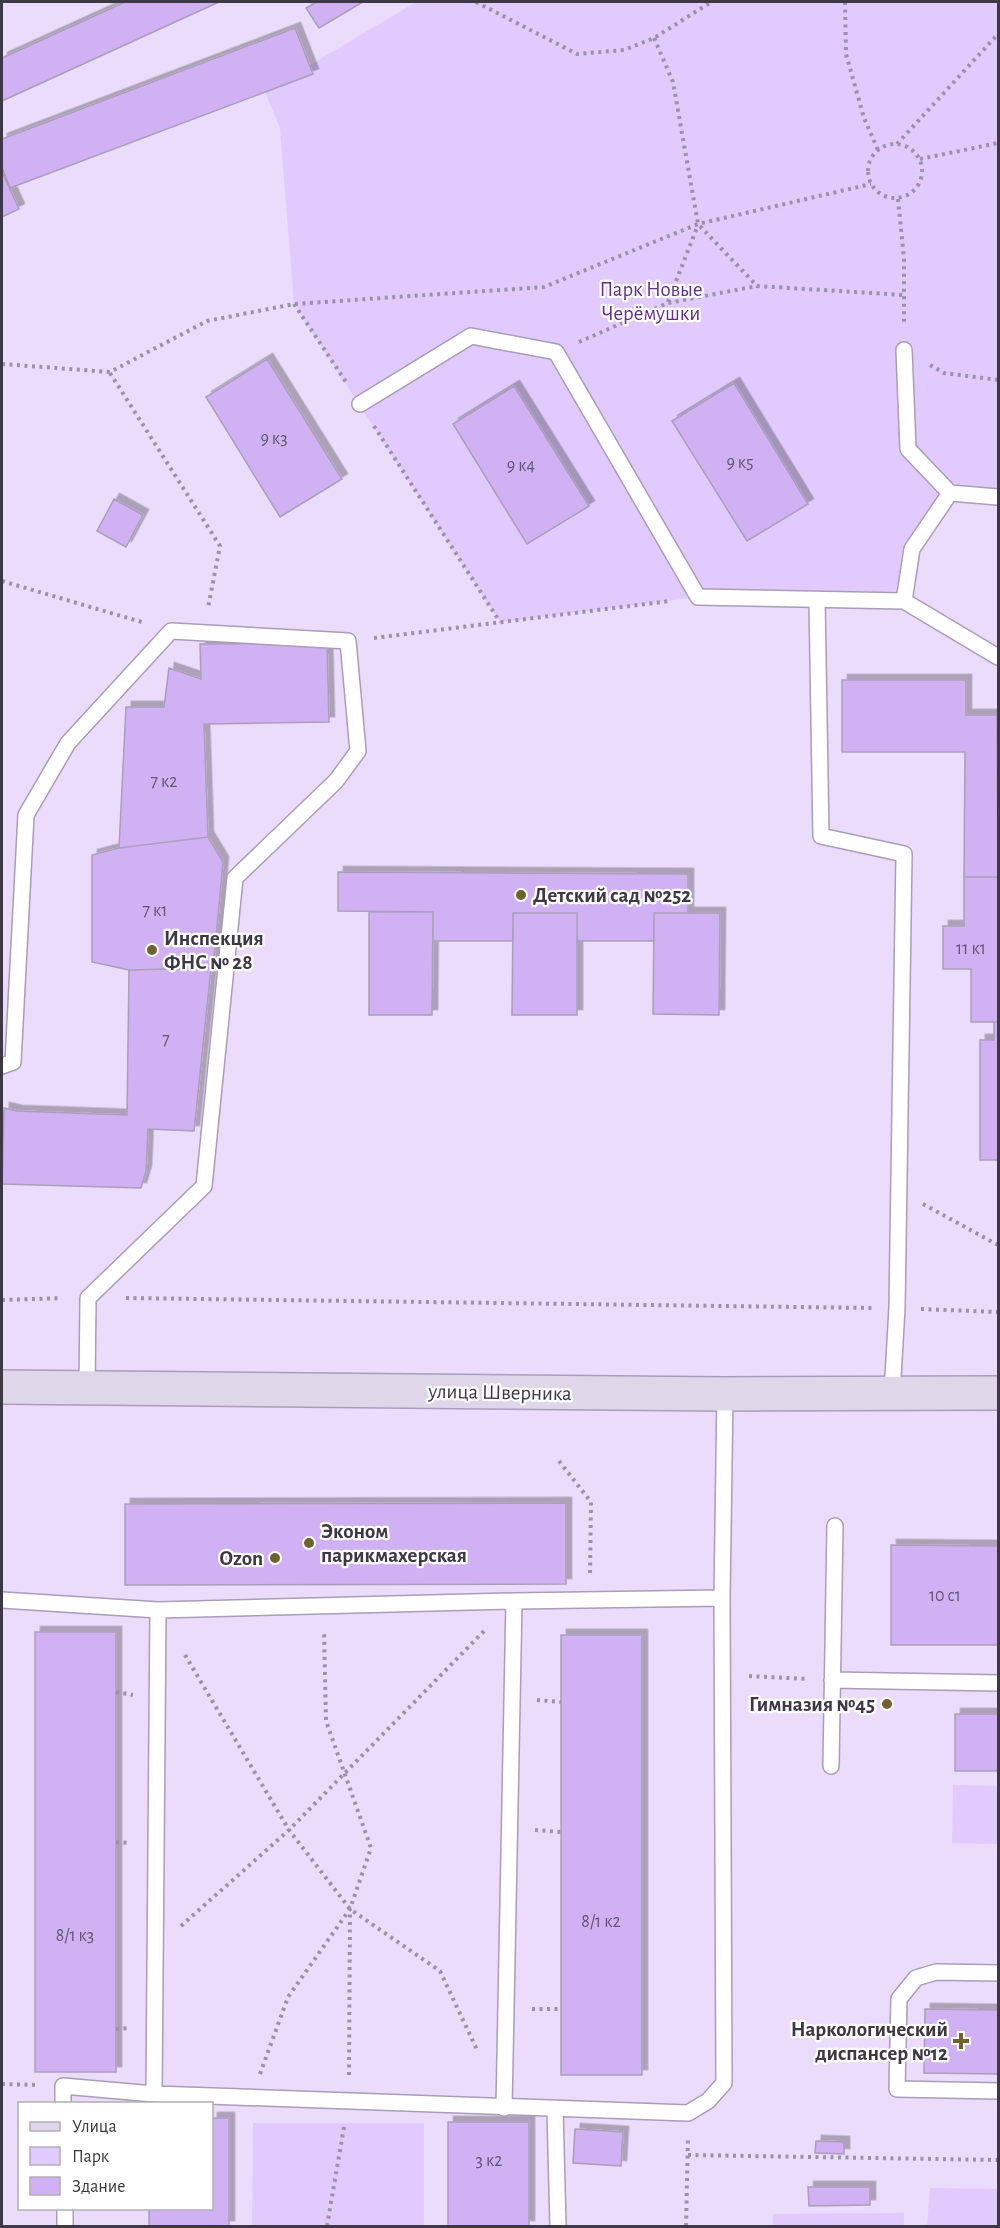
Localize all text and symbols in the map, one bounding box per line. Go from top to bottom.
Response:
park label: Парк Новые Черёмушки [599,279,703,324]
house number: 9 к3 [260,430,288,448]
house number: 9 к5 [726,454,754,472]
house number: 9 к4 [507,457,536,475]
house number: 7 к2 [151,773,177,791]
place label: Детский сад №252 [533,885,691,906]
marker: Детский сад №252 [514,888,528,902]
house number: 7 к1 [143,902,167,920]
place label: Инспекция ФНС № 28 [164,928,264,973]
house number: 11 к1 [956,940,986,958]
marker: Инспекция ФНС № 28 [145,943,159,957]
house number: 7 [162,1031,170,1049]
street label: улица Шверника [427,1381,572,1404]
place label: Эконом парикмахерская [321,1521,467,1566]
marker: Эконом парикмахерская [302,1536,316,1550]
place label: Ozon [219,1548,263,1569]
marker: Ozon [268,1551,282,1565]
house number: 10 с1 [929,1587,961,1605]
place label: Гимназия №45 [749,1694,875,1715]
marker: Гимназия №45 [880,1697,894,1711]
house number: 8/1 к2 [581,1913,621,1931]
house number: 8/1 к3 [56,1927,94,1945]
place label: Наркологический диспансер №12 [791,2019,948,2064]
marker: Наркологический диспансер №12 [952,2032,970,2050]
legend [18,2102,213,2210]
text: Улица [72,2118,117,2136]
text: Парк [72,2148,110,2166]
house number: 3 к2 [476,2152,502,2170]
text: Здание [72,2178,126,2196]

